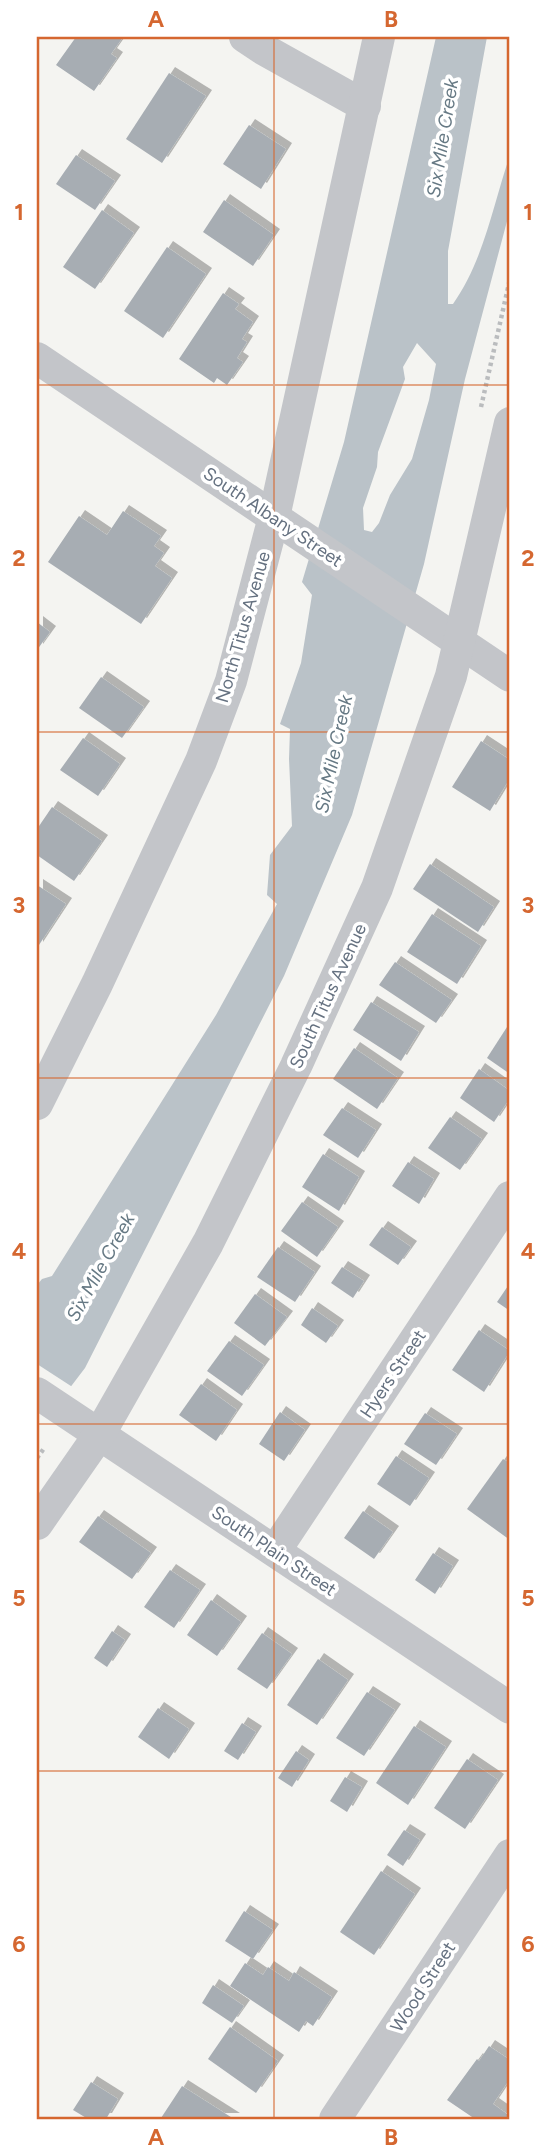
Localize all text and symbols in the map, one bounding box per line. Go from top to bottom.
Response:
text: A [148,5,165,33]
text: B [384,5,398,33]
water label: Six Mile Creek [422,76,463,199]
text: 1 [14,198,24,226]
text: 1 [523,198,533,226]
street label: South Albany Street [199,462,347,572]
text: 2 [12,544,26,572]
text: 2 [521,544,535,572]
street label: North Titus Avenue [211,549,275,705]
water label: Six Mile Creek [310,692,357,815]
text: 3 [13,891,25,919]
text: 3 [522,891,534,919]
street label: South Titus Avenue [285,920,371,1072]
water label: Six Mile Creek [61,1209,140,1325]
text: 4 [12,1237,26,1265]
text: 4 [521,1237,535,1265]
street label: Hyers Street [355,1325,431,1422]
street label: South Plain Street [208,1501,341,1601]
text: 5 [12,1584,26,1612]
text: 5 [521,1584,535,1612]
text: 6 [12,1930,26,1958]
text: 6 [521,1930,535,1958]
street label: Wood Street [386,1938,460,2036]
text: A [148,2123,165,2151]
text: B [384,2123,398,2151]

